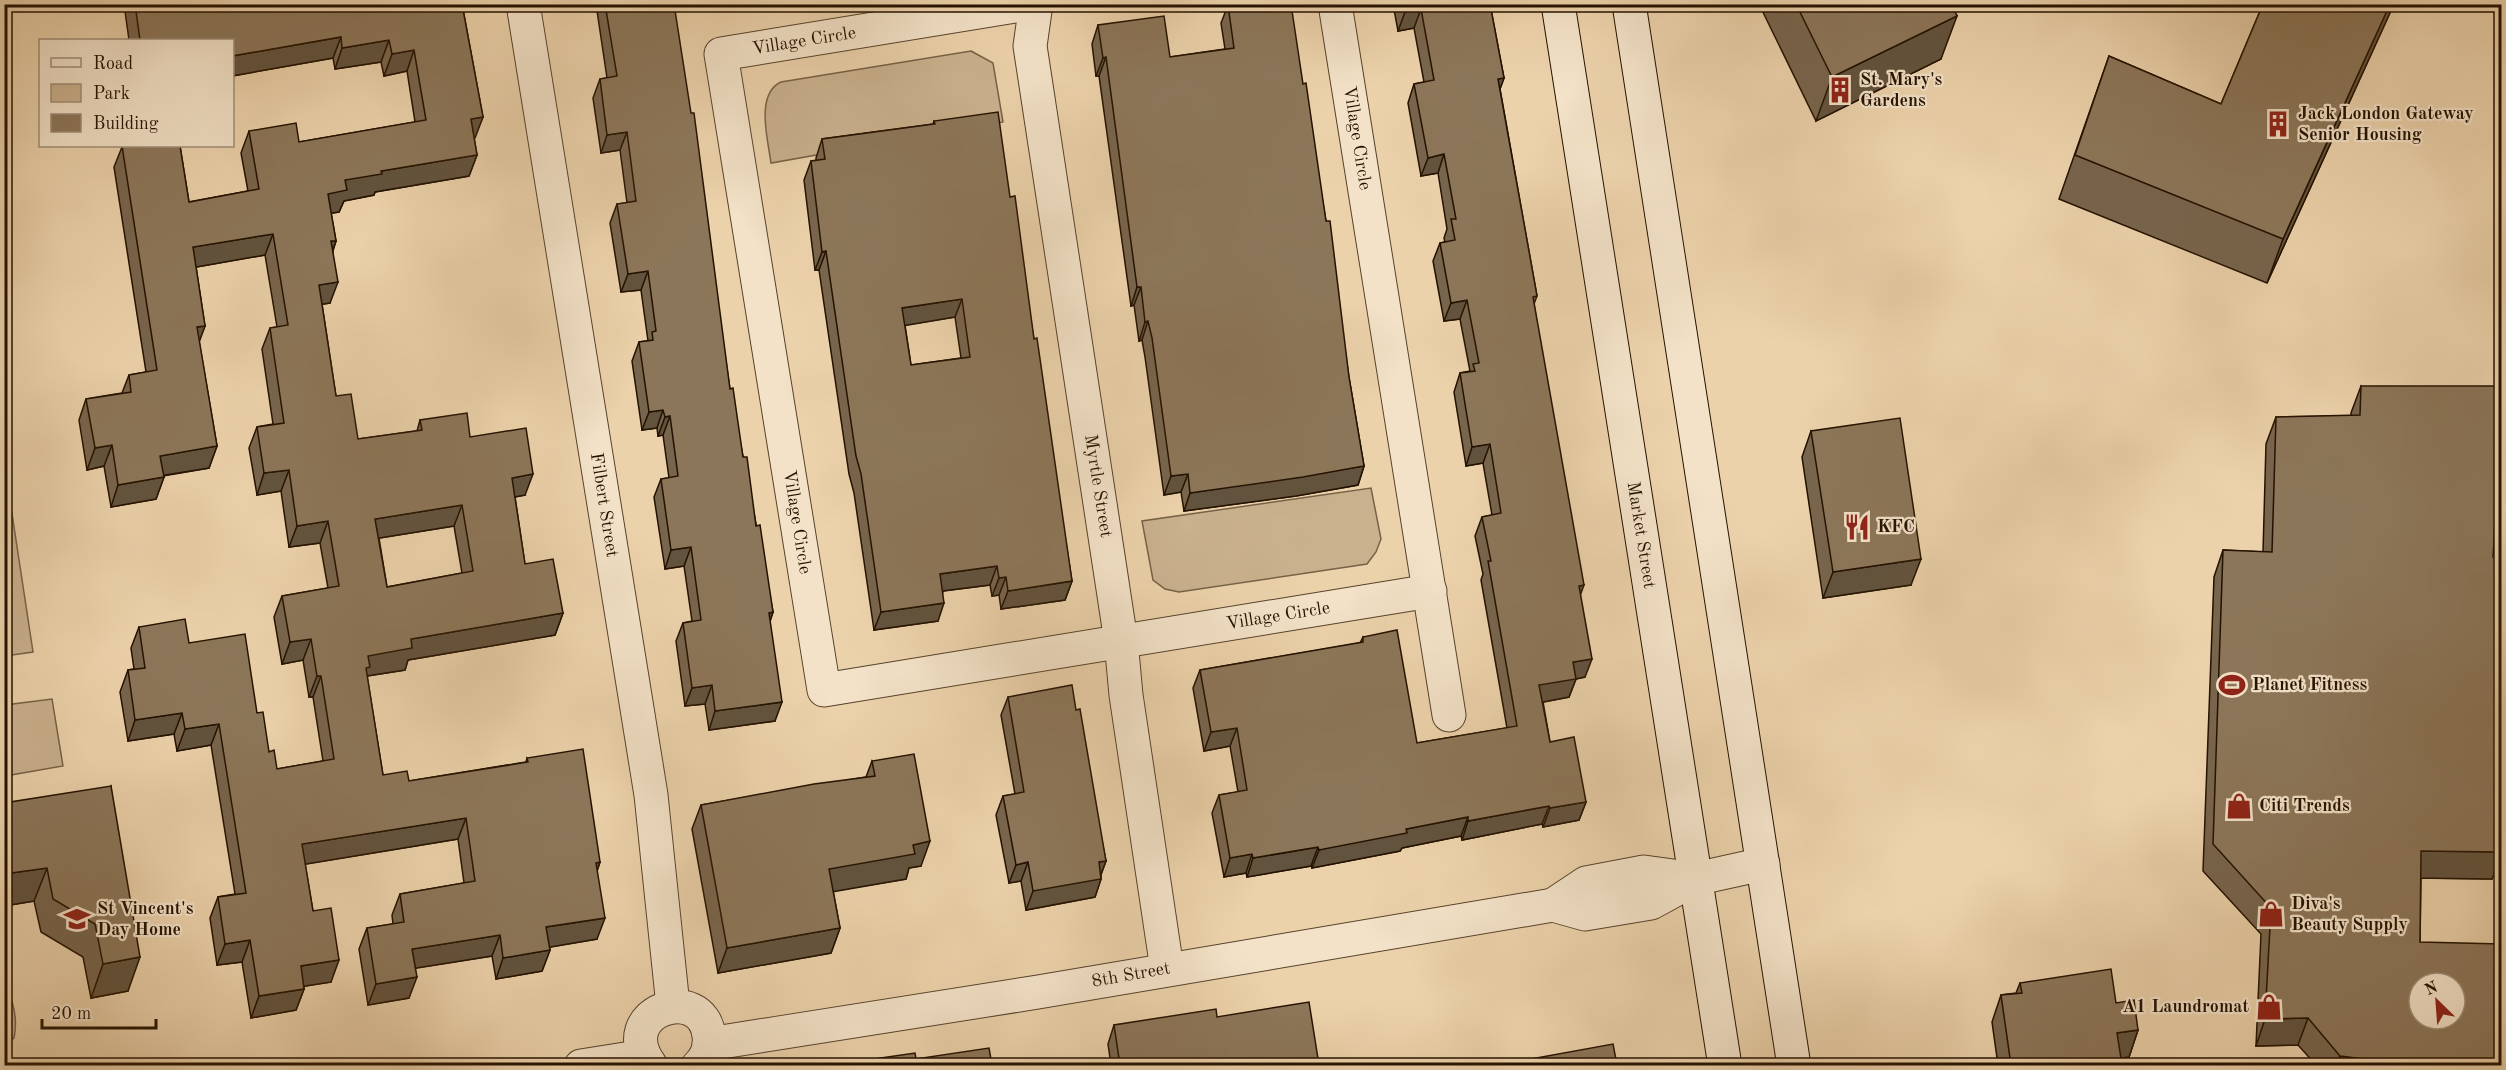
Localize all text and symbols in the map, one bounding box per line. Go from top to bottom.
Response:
street label: Village Circle [751,24,857,58]
legend [39,39,234,147]
text: Road [93,55,133,73]
place label: St. Mary's Gardens [1860,71,1943,110]
building icon: St. Mary's Gardens [1825,75,1855,105]
text: Park [93,85,130,103]
street label: Village Circle [1340,85,1374,191]
place label: Jack London Gateway Senior Housing [2298,105,2474,144]
building icon: Jack London Gateway Senior Housing [2263,109,2293,139]
text: Building [93,115,159,133]
street label: Myrtle Street [1081,433,1115,539]
street label: Filbert Street [587,451,621,559]
street label: Village Circle [780,469,814,575]
street label: Market Street [1624,480,1658,590]
restaurant icon: KFC [1842,512,1872,542]
place label: KFC [1877,518,1915,536]
street label: Village Circle [1225,599,1331,633]
sports icon: Planet Fitness [2217,670,2247,700]
place label: Planet Fitness [2252,676,2368,694]
shop icon: Citi Trends [2224,791,2254,821]
place label: Citi Trends [2259,797,2350,815]
place label: Diva's Beauty Supply [2291,895,2408,934]
shop icon: Diva's Beauty Supply [2256,899,2286,929]
place label: St Vincent's Day Home [97,900,194,939]
school or university icon: St Vincent's Day Home [62,904,92,934]
street label: 8th Street [1090,959,1172,991]
north arrow [2407,971,2467,1031]
text: N [2423,979,2441,999]
scale bar [42,992,156,1030]
shop icon: A1 Laundromat [2254,992,2284,1022]
place label: A1 Laundromat [2122,998,2249,1016]
text: 20 m [51,1005,91,1023]

